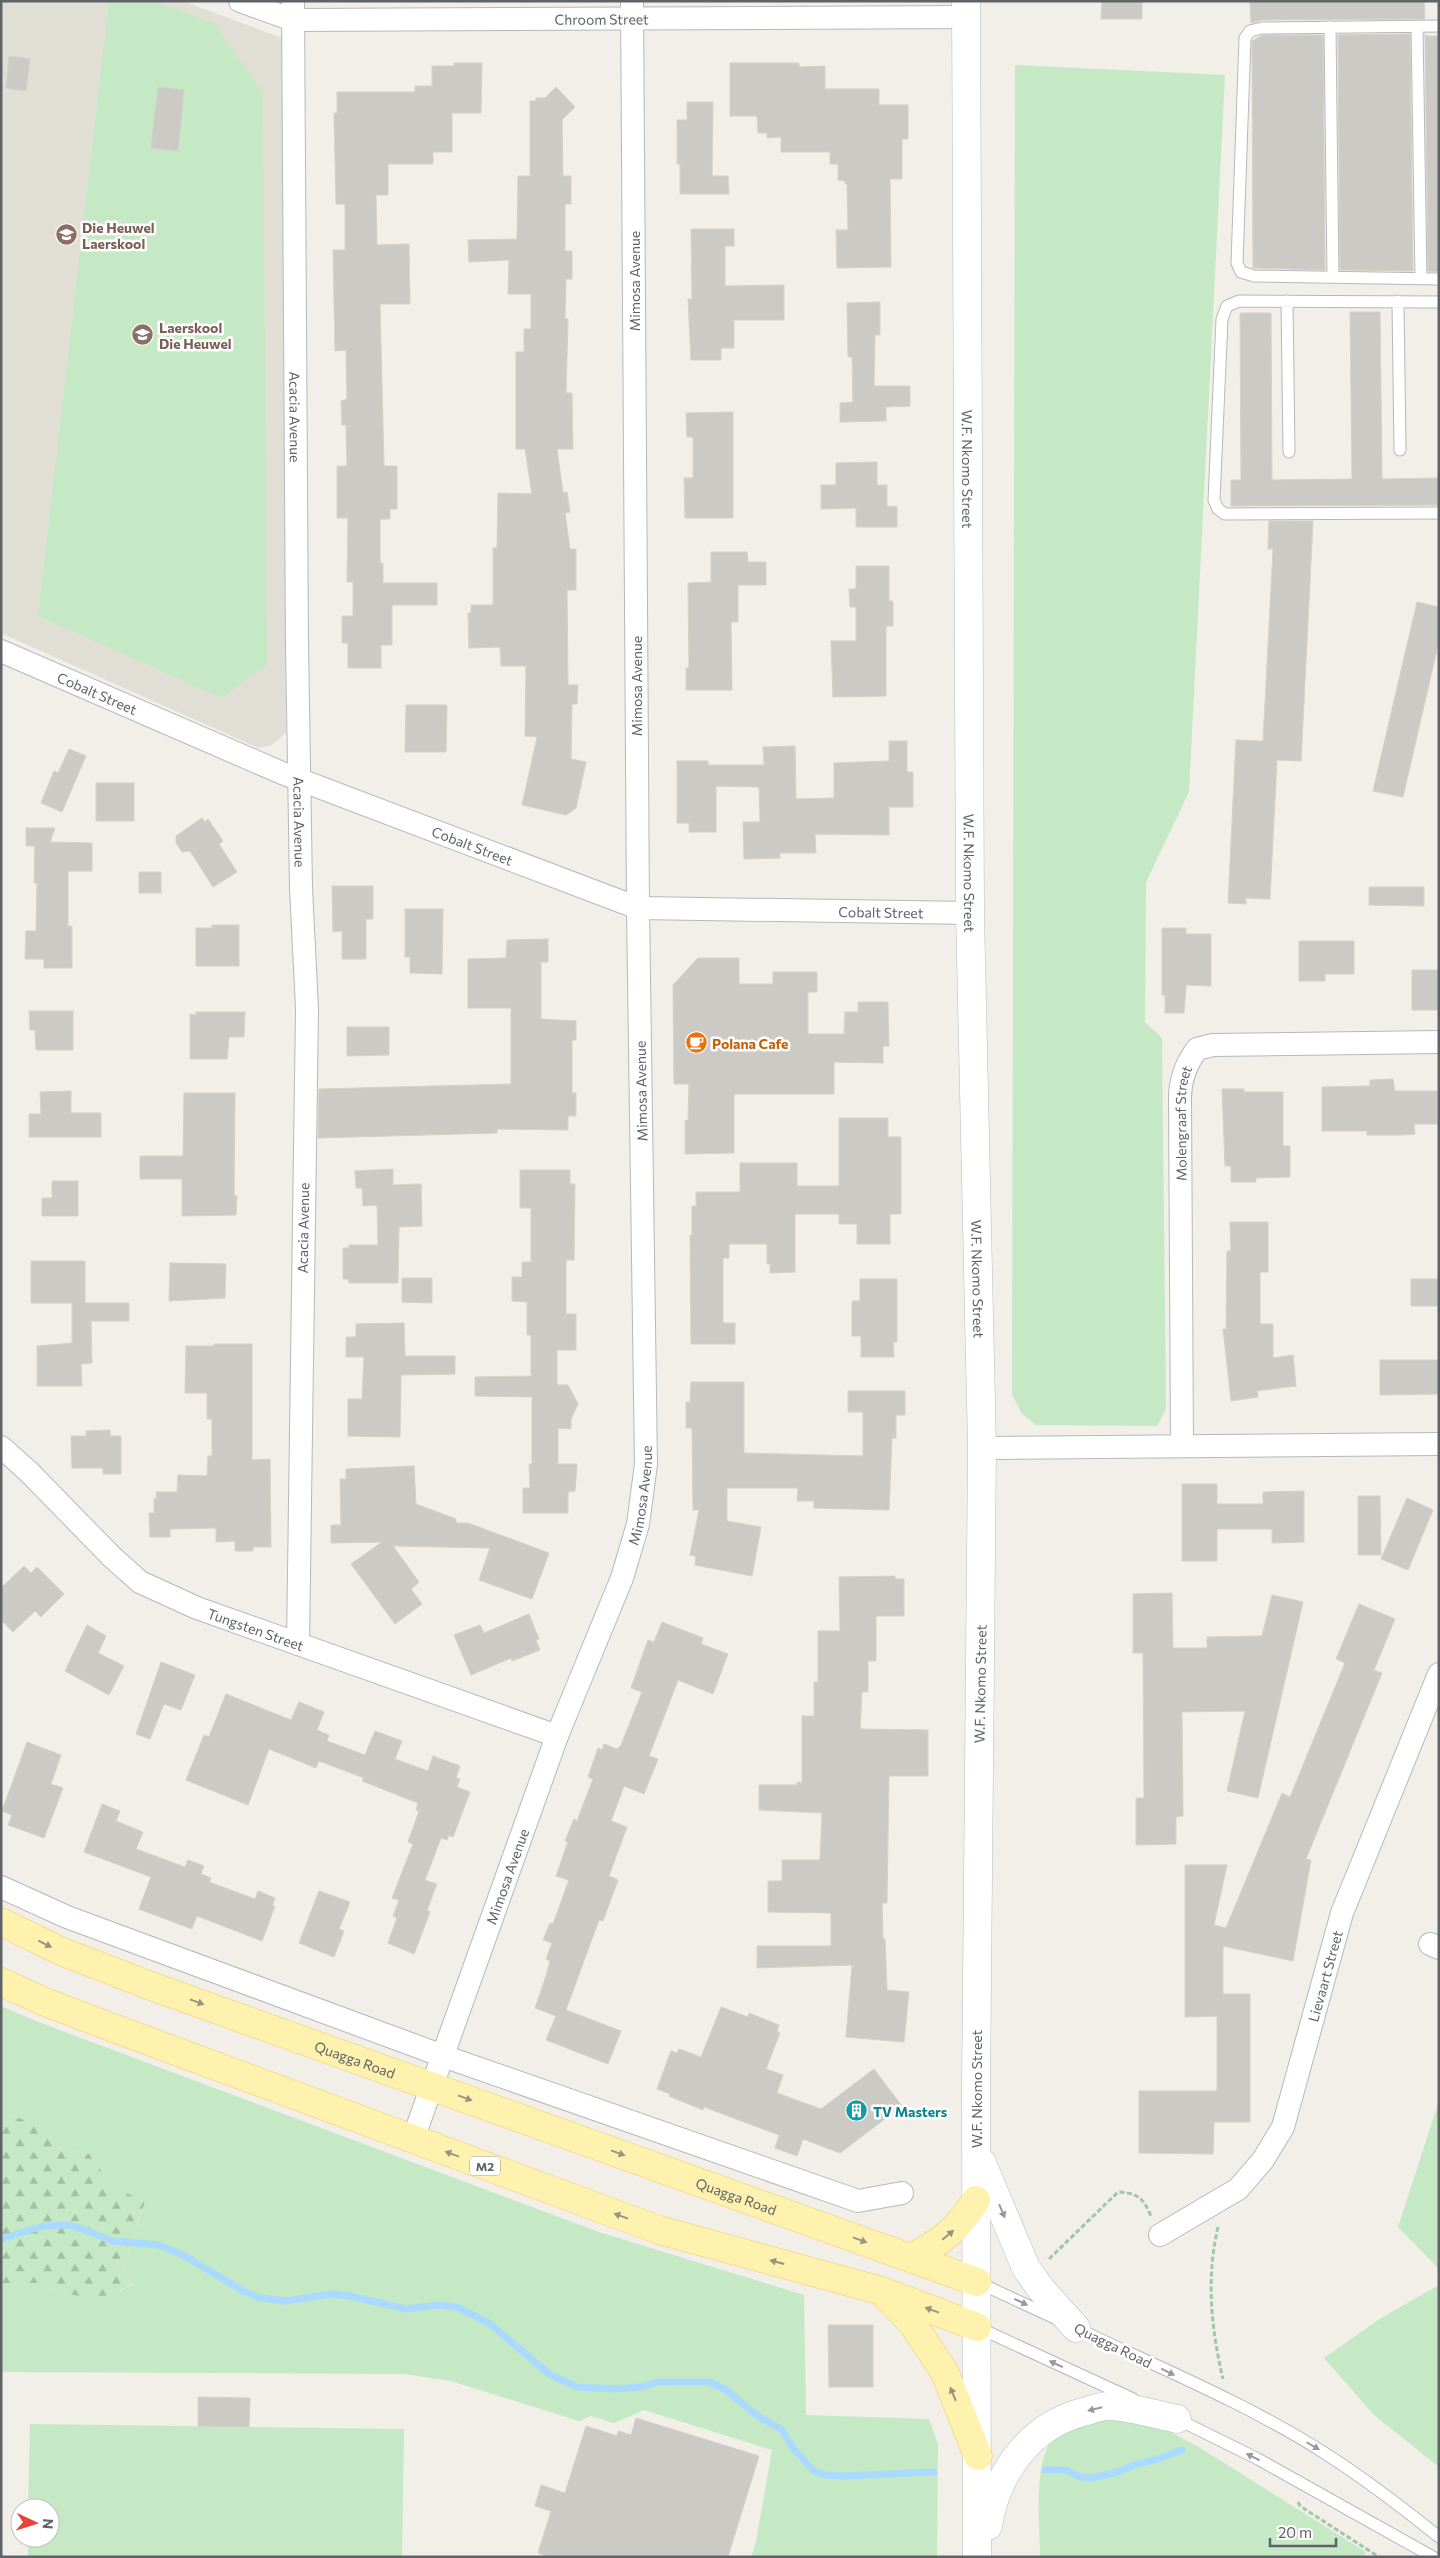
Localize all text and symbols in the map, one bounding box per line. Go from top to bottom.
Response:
street label: Chroom Street [555,10,649,27]
place label: Die Heuwel Laerskool [82,219,155,252]
school or university icon: Die Heuwel Laerskool [54,223,78,247]
street label: Mimosa Avenue [626,231,643,331]
place label: Laerskool Die Heuwel [159,319,232,352]
school or university icon: Laerskool Die Heuwel [131,323,155,347]
street label: Acacia Avenue [287,371,304,462]
street label: W.F. Nkomo Street [959,410,977,529]
street label: Mimosa Avenue [628,636,645,736]
street label: Cobalt Street [55,668,140,718]
street label: Acacia Avenue [291,776,309,868]
street label: W.F. Nkomo Street [961,814,979,933]
street label: Cobalt Street [430,822,516,868]
street label: Cobalt Street [838,903,924,921]
cafe icon: Polana Cafe [684,1031,708,1055]
place label: Polana Cafe [712,1035,788,1052]
street label: Mimosa Avenue [632,1041,650,1141]
street label: Molengraaf Street [1171,1062,1195,1181]
street label: Acacia Avenue [294,1182,312,1274]
street label: W.F. Nkomo Street [968,1219,988,1339]
street label: Mimosa Avenue [624,1445,655,1547]
street label: Tungsten Street [205,1604,307,1654]
street label: W.F. Nkomo Street [970,1624,990,1743]
street label: Mimosa Avenue [482,1826,532,1926]
street label: Lievaart Street [1304,1928,1345,2024]
one-way arrow [38,1940,52,1948]
one-way arrow [189,1999,204,2006]
street label: W.F. Nkomo Street [968,2029,985,2148]
street label: Quagga Road [312,2037,398,2081]
one-way arrow [458,2094,473,2102]
building icon: TV Masters [845,2099,869,2123]
place label: TV Masters [873,2103,948,2120]
one-way arrow [611,2149,626,2157]
one-way arrow [444,2150,459,2158]
road number: M2 [470,2156,500,2176]
street label: Quagga Road [694,2174,779,2218]
one-way arrow [998,2204,1006,2218]
one-way arrow [613,2212,628,2220]
one-way arrow [942,2229,955,2240]
one-way arrow [852,2237,867,2244]
one-way arrow [769,2258,784,2266]
one-way arrow [1014,2299,1028,2307]
one-way arrow [924,2306,939,2314]
street label: Quagga Road [1071,2319,1155,2371]
one-way arrow [1049,2359,1063,2367]
one-way arrow [1161,2368,1175,2376]
one-way arrow [949,2386,957,2401]
one-way arrow [1087,2406,1102,2414]
one-way arrow [1306,2442,1319,2451]
one-way arrow [1246,2452,1260,2460]
north arrow [10,2498,60,2548]
scale bar [1270,2516,1336,2548]
text: N [40,2518,57,2530]
text: 20 m [1278,2523,1312,2541]

